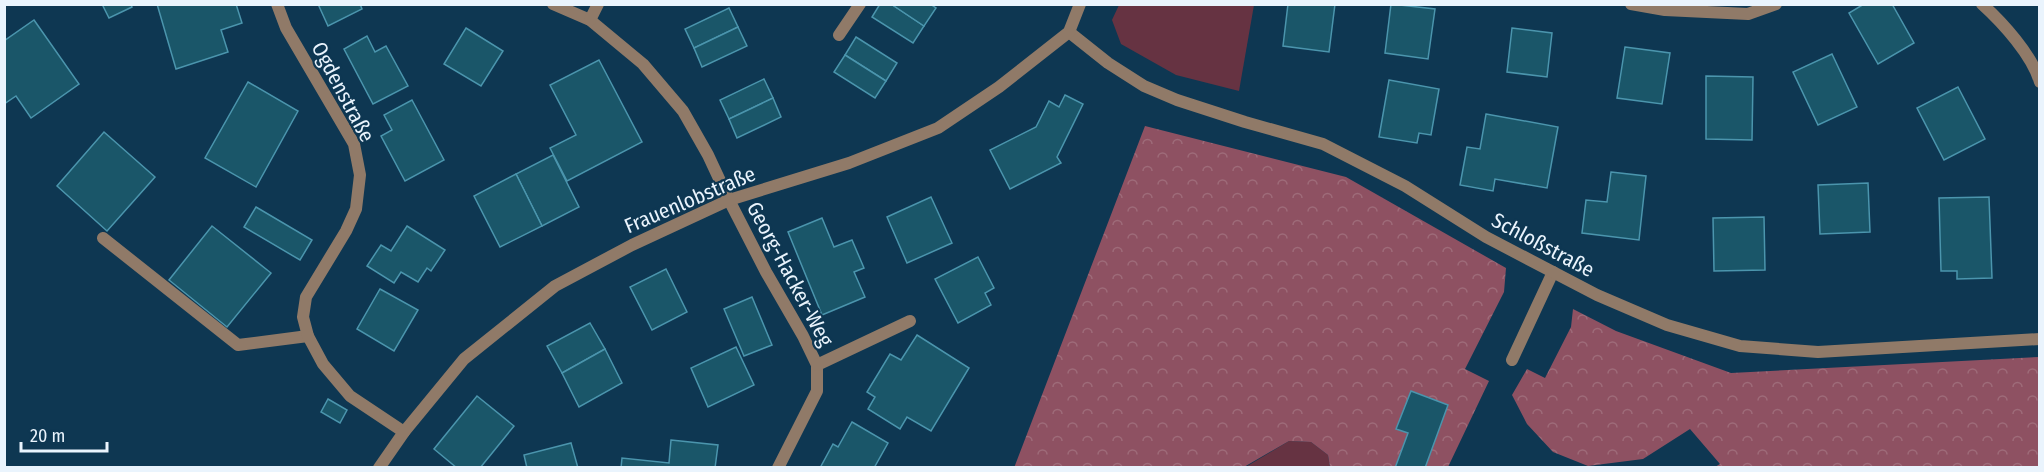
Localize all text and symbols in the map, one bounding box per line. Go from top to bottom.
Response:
street label: Ogdenstraße [306,37,380,147]
street label: Frauenlobstraße [621,161,759,239]
street label: Georg-Hacker-Weg [741,197,839,351]
street label: Schloßstraße [1487,207,1599,283]
scale bar [21,415,106,453]
text: 20 m [30,425,65,447]

